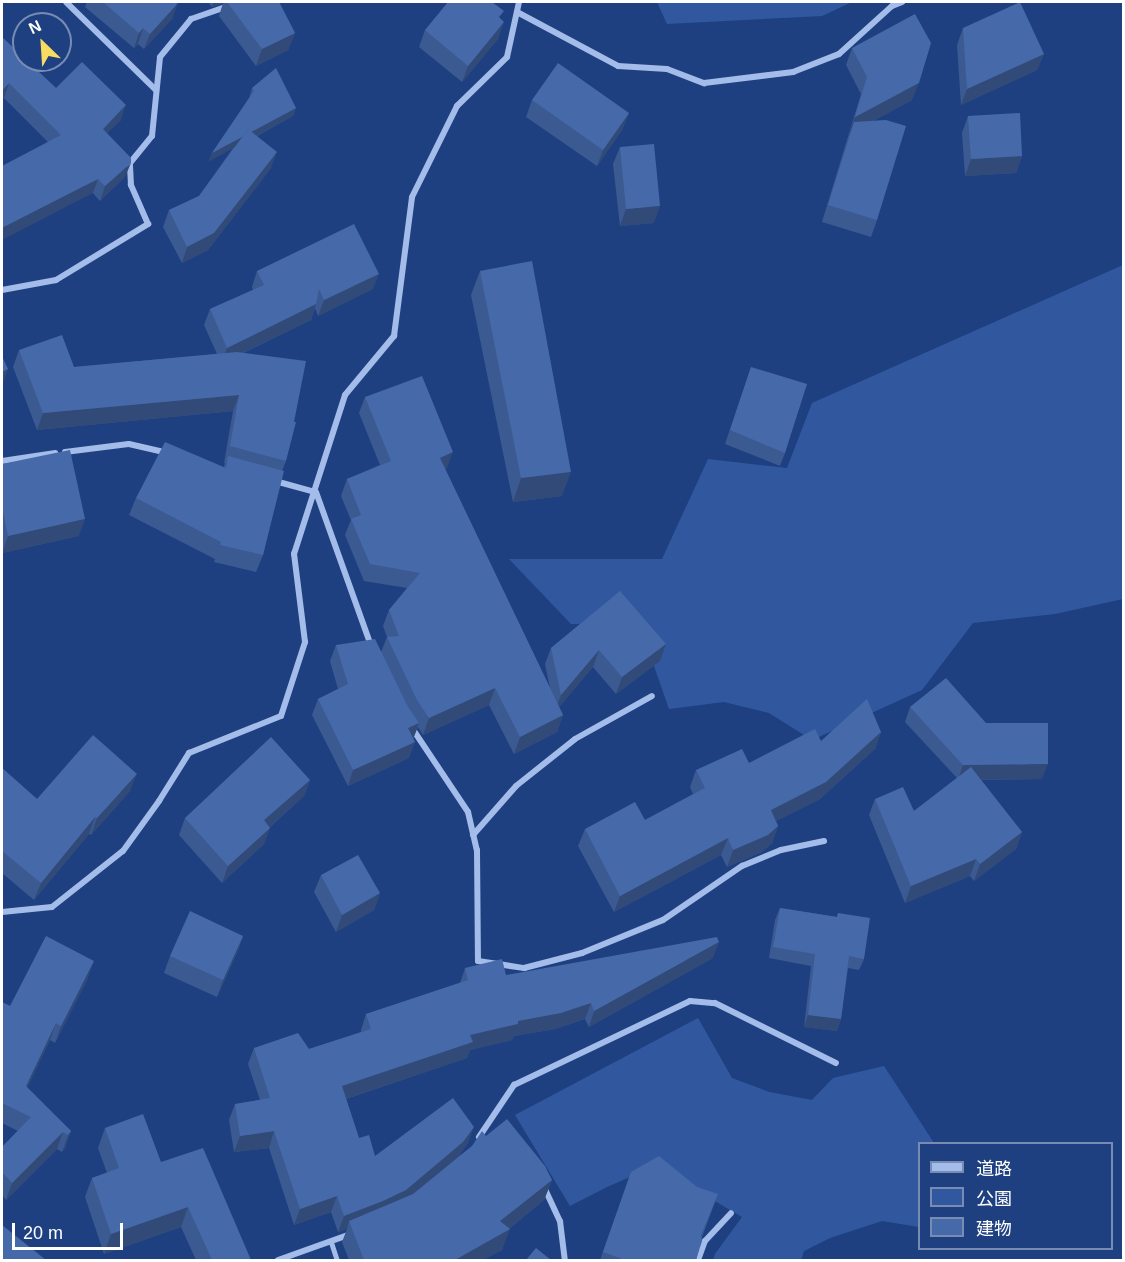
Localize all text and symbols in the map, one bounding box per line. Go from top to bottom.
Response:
north arrow [12,12,72,72]
text: N [26,17,44,37]
legend [918,1142,1113,1250]
text: 道路 [976,1159,1012,1179]
text: 公園 [976,1189,1012,1209]
scale bar [15,1211,126,1249]
text: 建物 [976,1219,1012,1239]
text: 20 m [23,1223,63,1243]

